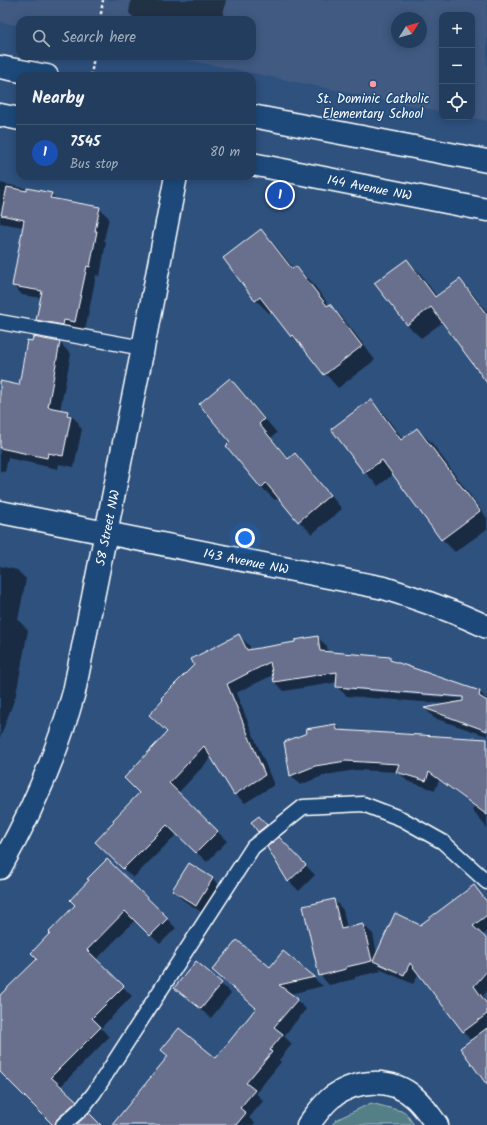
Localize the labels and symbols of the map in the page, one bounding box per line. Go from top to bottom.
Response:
north arrow [391,12,427,48]
marker: St. Dominic Catholic Elementary School [368,79,378,89]
place label: St. Dominic Catholic Elementary School [317,89,430,125]
street label: 144 Avenue NW [325,170,414,207]
pin: 1 [267,180,293,210]
street label: 58 Street NW [91,488,126,568]
your location [235,528,255,548]
street label: 143 Avenue NW [201,544,290,581]

